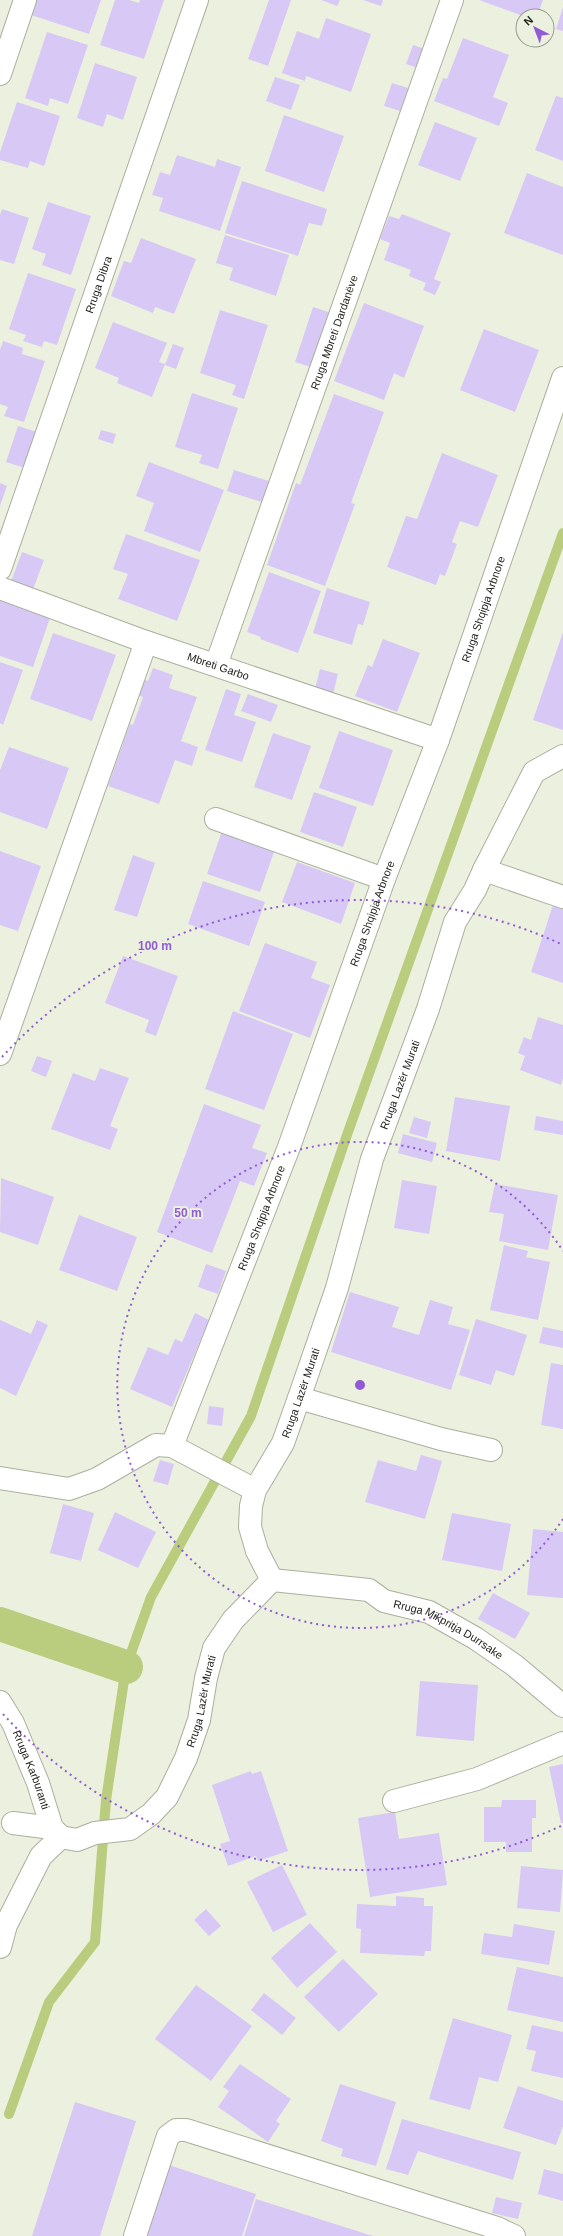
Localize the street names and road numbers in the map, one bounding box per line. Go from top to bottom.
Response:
street label: Rruga Dibra [83,254,114,315]
street label: Rruga Mbreti Dardanëve [308,273,360,391]
street label: Rruga Shqipja Arbnore [459,554,507,664]
street label: Mbreti Garbo [186,650,251,682]
street label: Rruga Shqipja Arbnore [348,859,397,968]
street label: Rruga Lazër Murati [378,1038,422,1131]
street label: Rruga Shqipja Arbnore [235,1164,287,1272]
street label: Rruga Lazër Murati [279,1346,322,1439]
street label: Rruga Mikpritja Durrsake [392,1598,505,1662]
street label: Rruga Lazër Murati [184,1654,218,1749]
street label: Rruga Karburanti [11,1728,52,1811]

